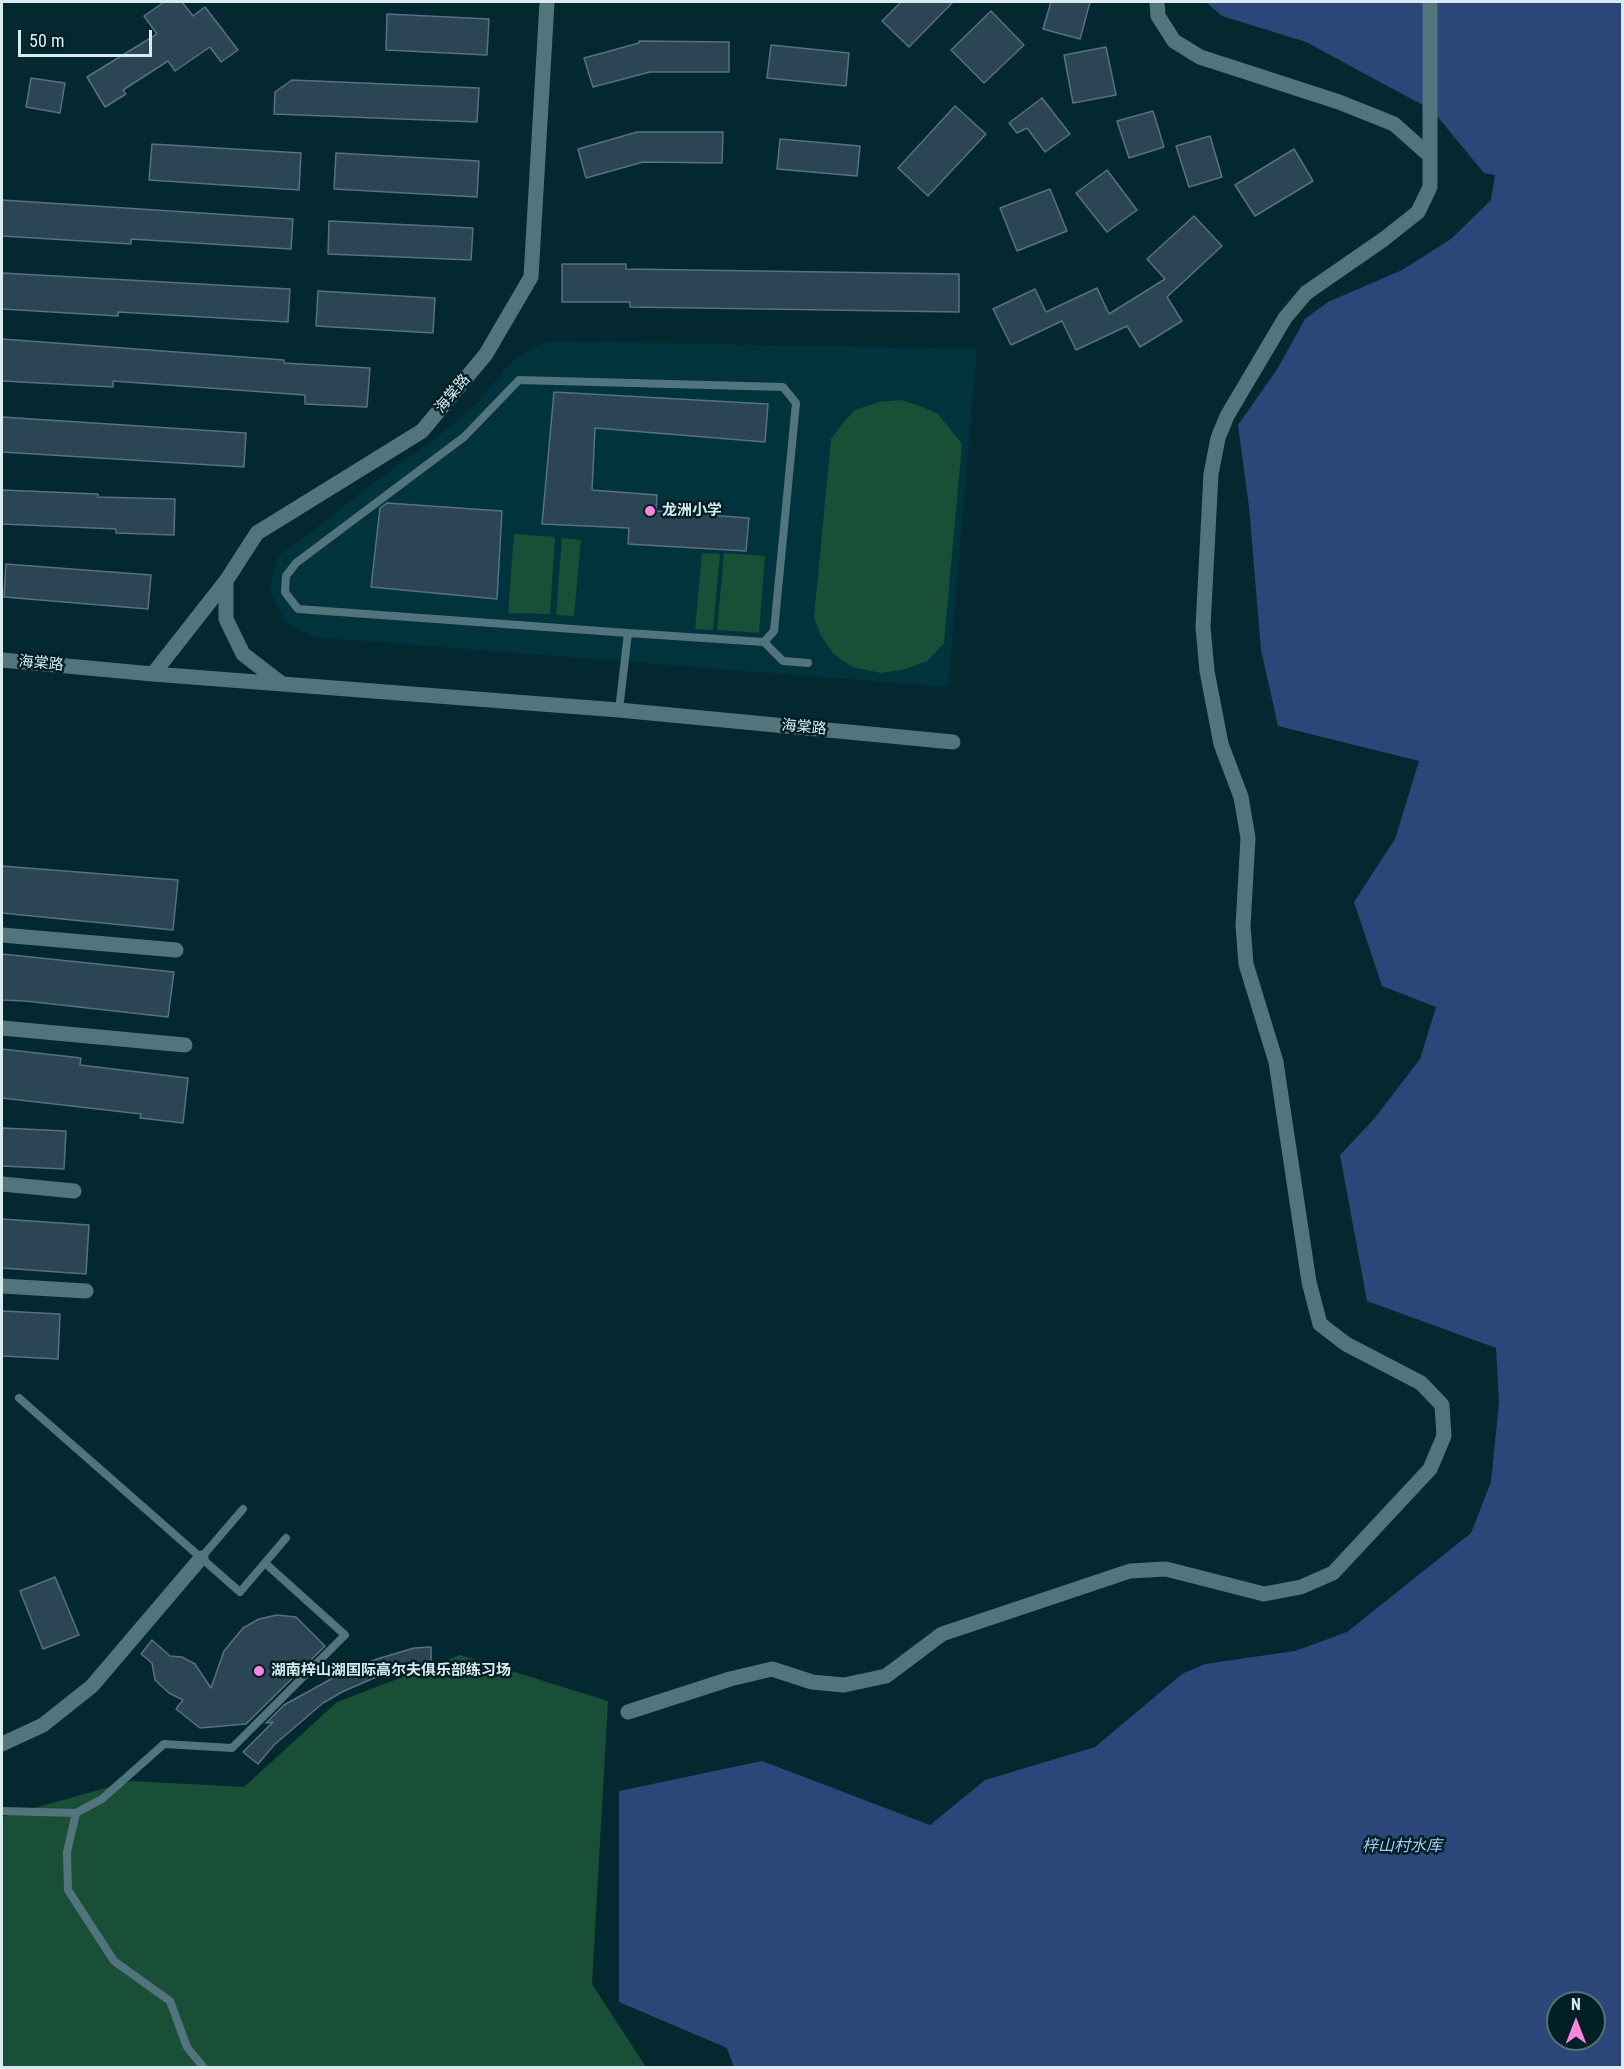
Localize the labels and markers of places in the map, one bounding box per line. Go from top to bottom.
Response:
place label: 龙洲小学 [662,502,722,520]
marker: 龙洲小学 [643,504,657,518]
place label: 湖南梓山湖国际高尔夫俱乐部练习场 [271,1662,511,1680]
marker: 湖南梓山湖国际高尔夫俱乐部练习场 [252,1664,266,1678]

